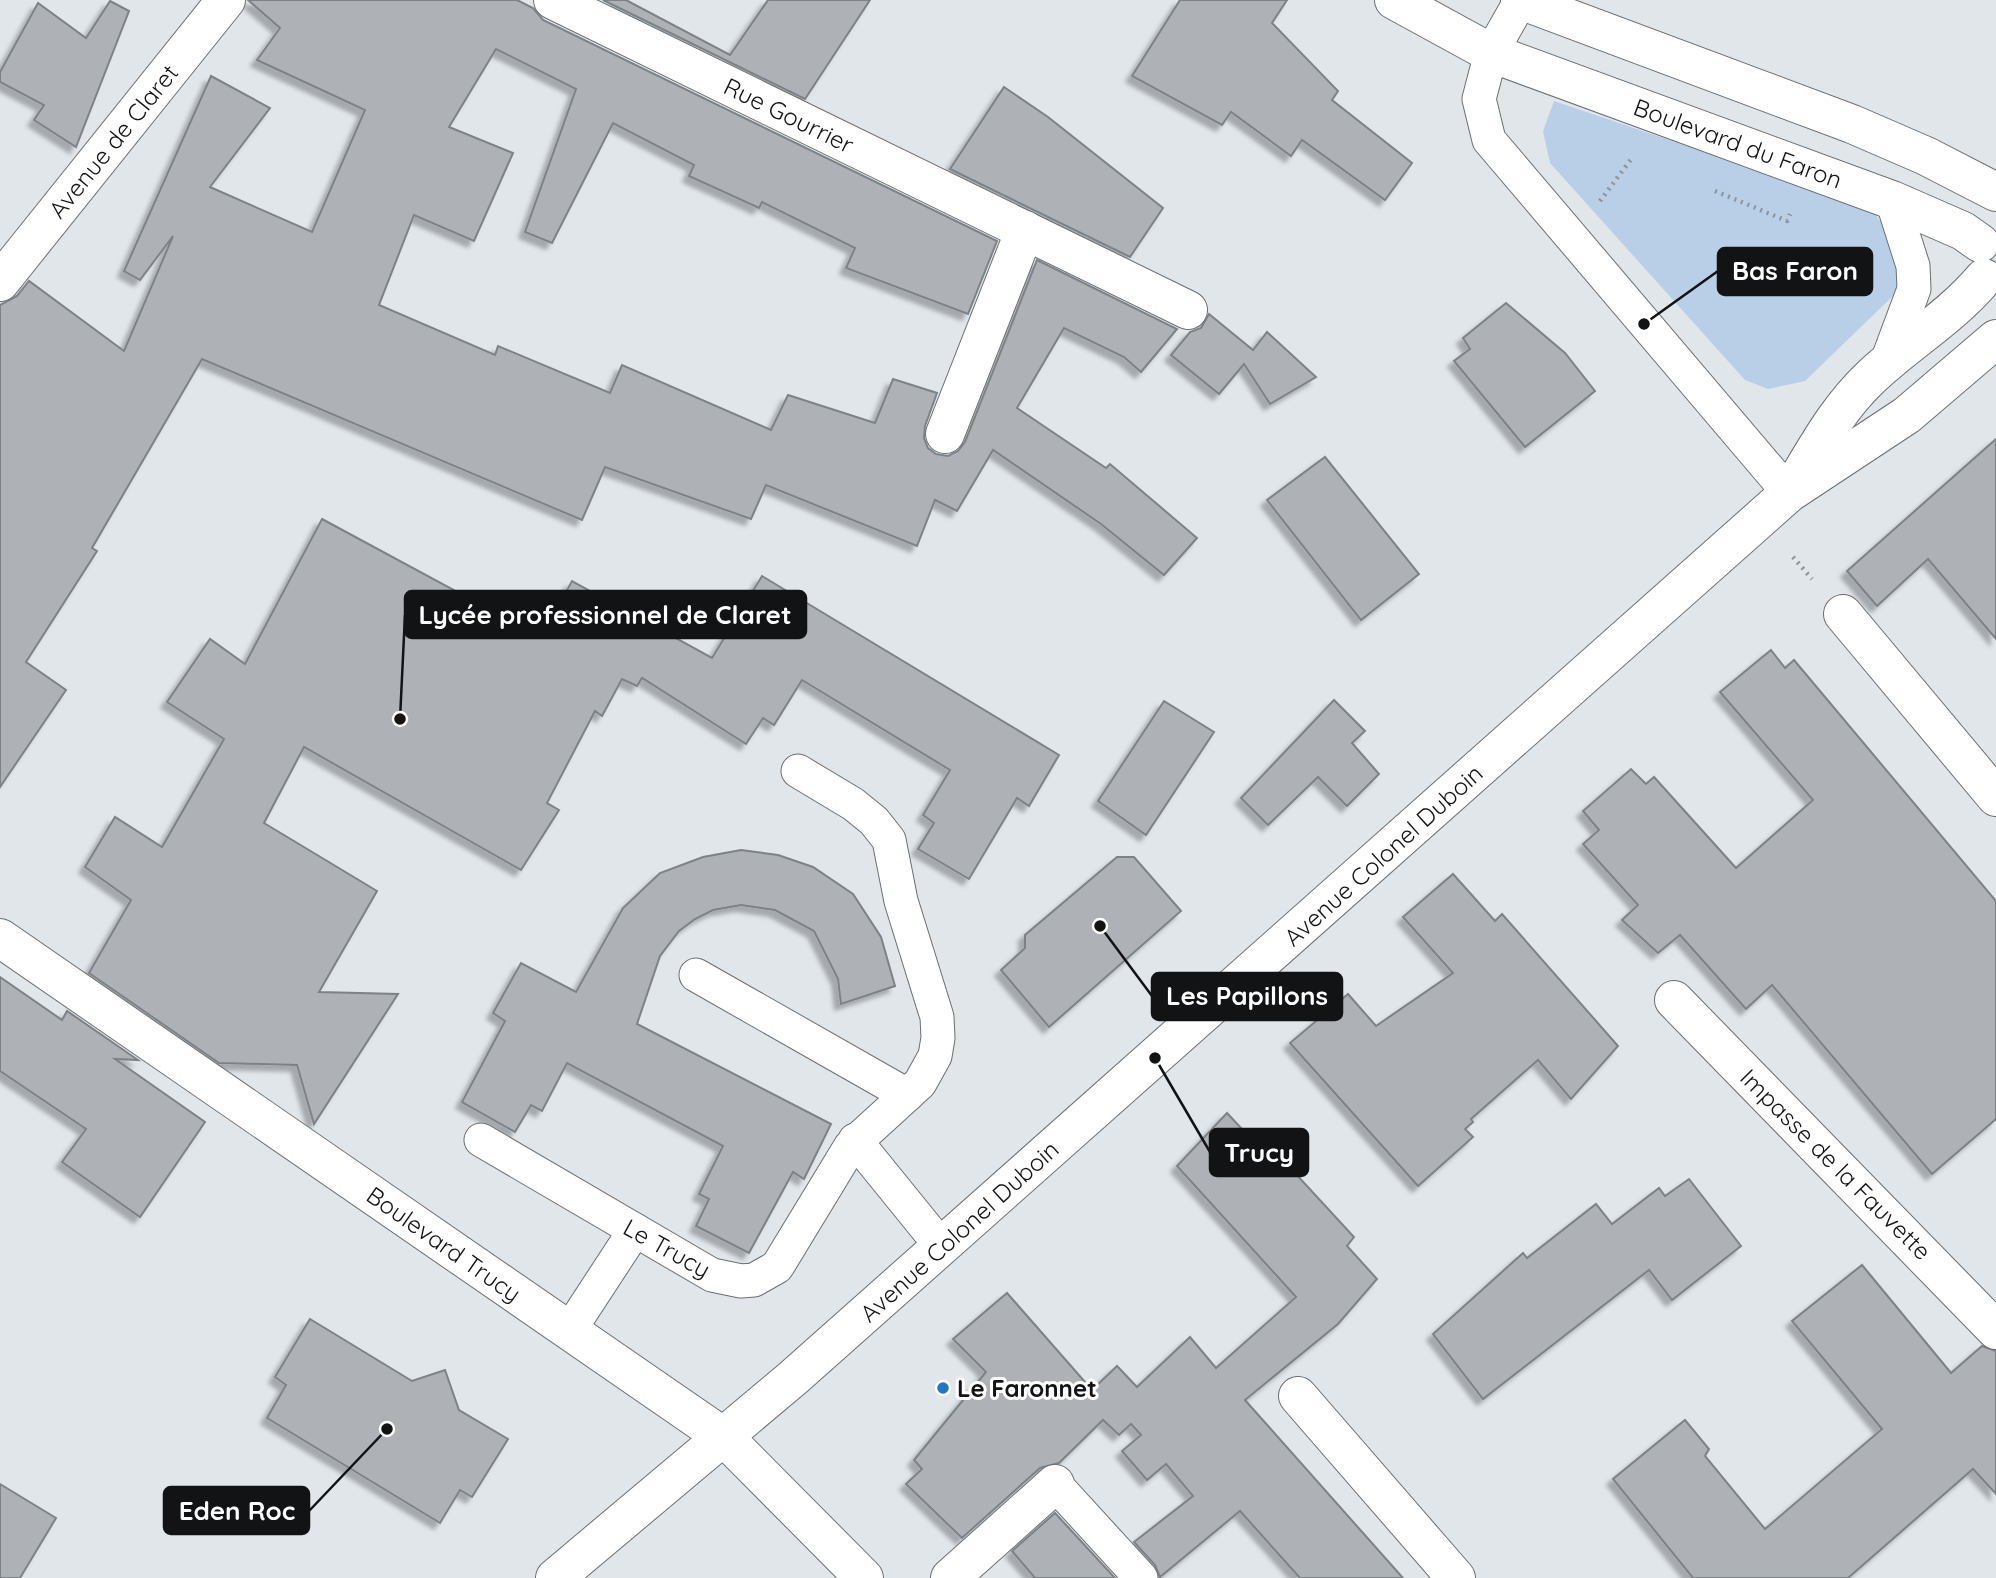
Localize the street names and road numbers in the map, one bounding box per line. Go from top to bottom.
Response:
street label: Avenue de Claret [42,58,184,224]
street label: Rue Gourrier [719,71,859,159]
street label: Boulevard du Faron [1630,91,1846,195]
street label: Avenue Colonel Duboin [1277,758,1489,952]
street label: Impasse de la Fauvette [1734,1062,1938,1266]
street label: Avenue Colonel Duboin [853,1134,1065,1328]
street label: Boulevard Trucy [361,1180,527,1308]
street label: Le Trucy [618,1212,716,1284]

